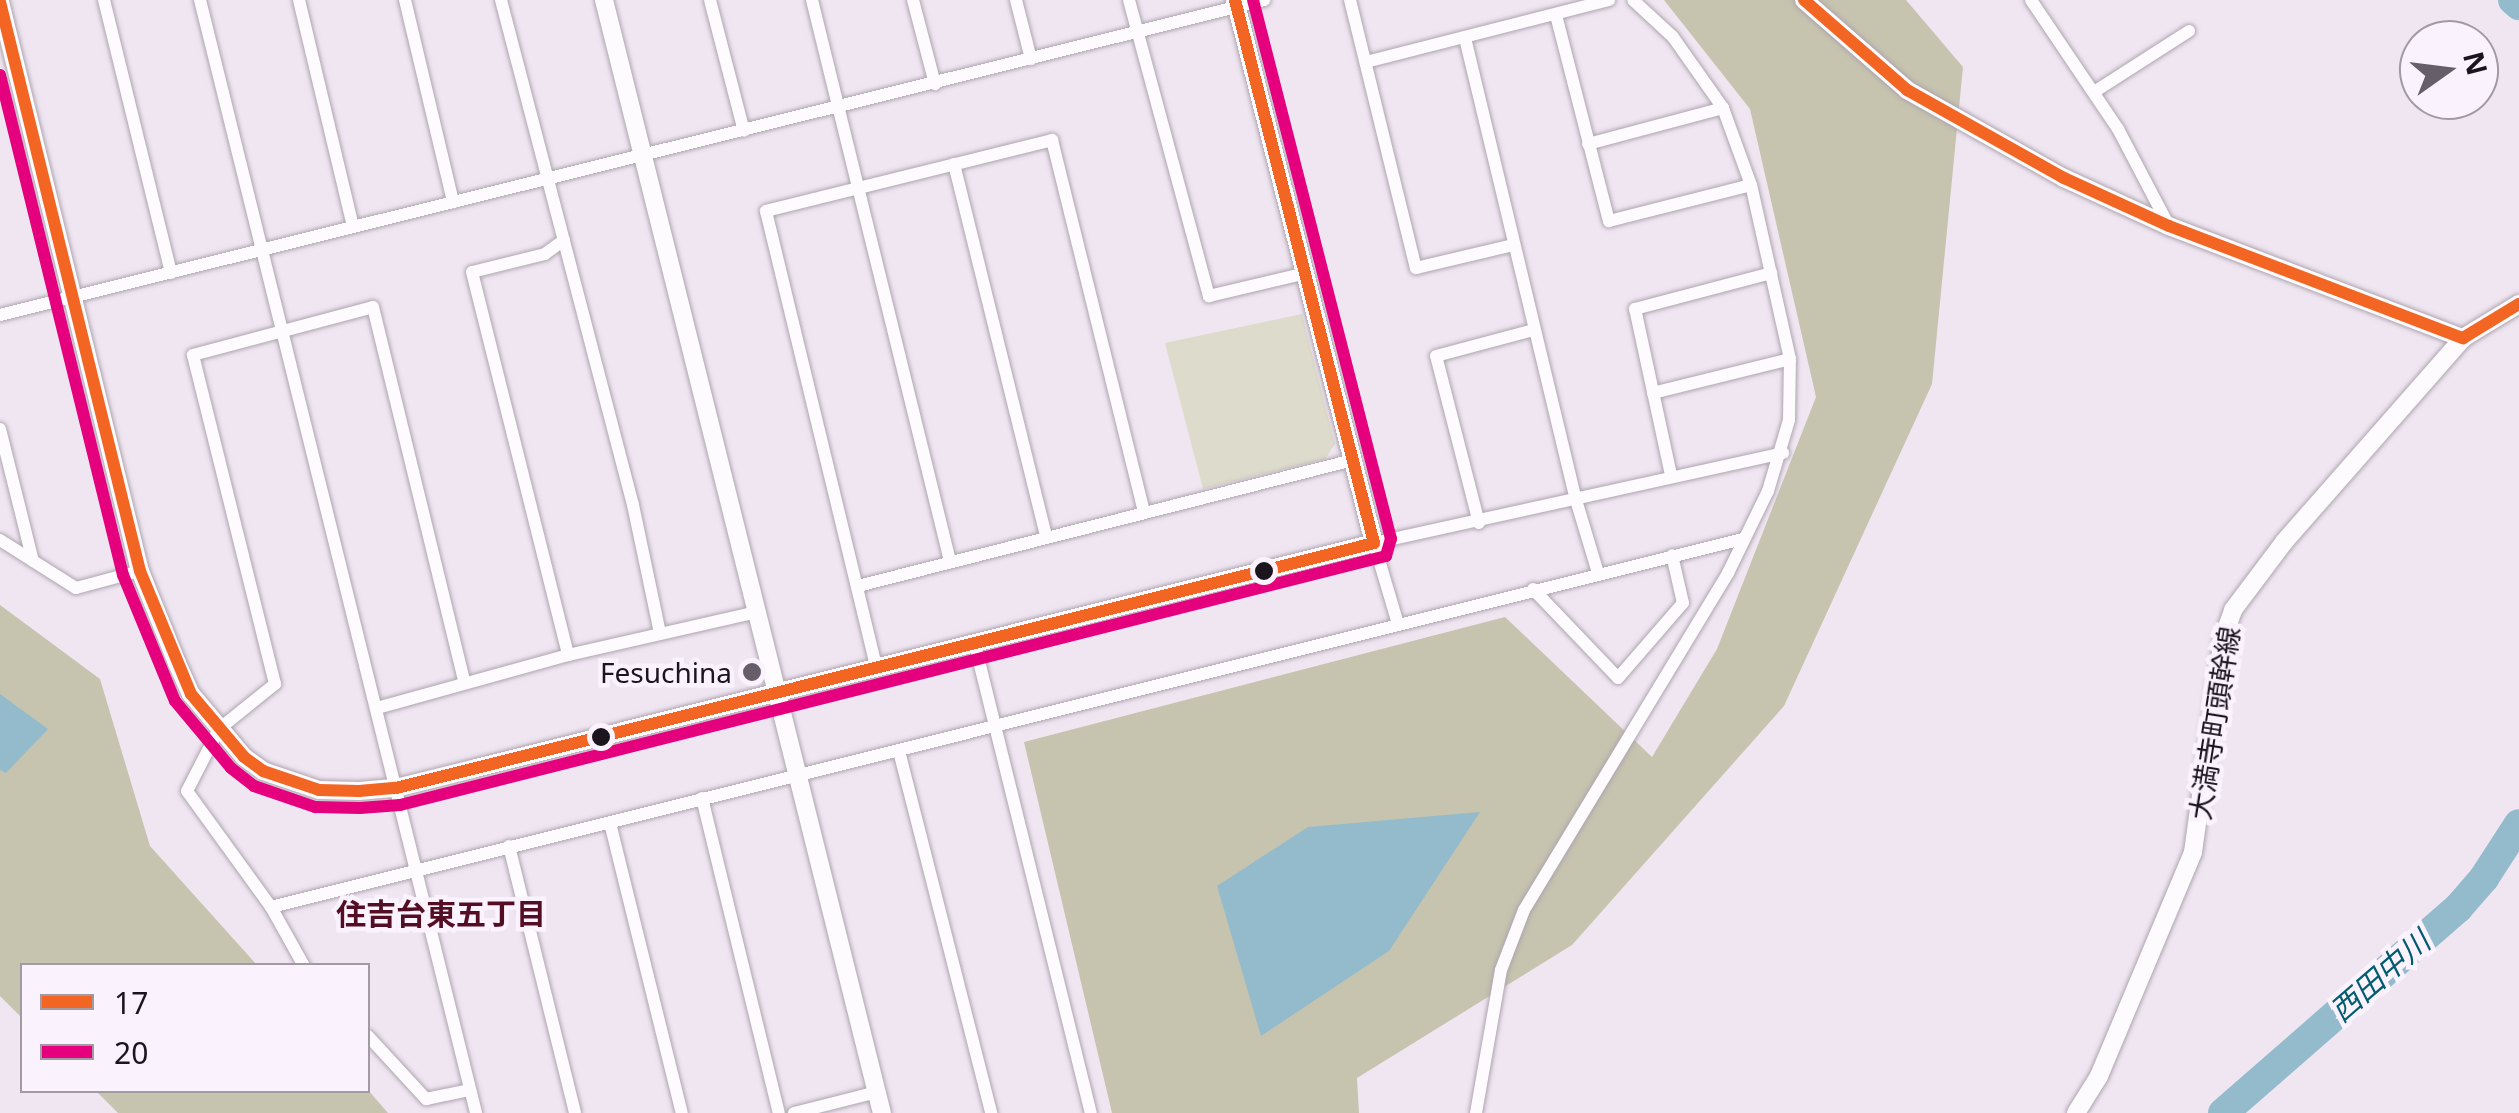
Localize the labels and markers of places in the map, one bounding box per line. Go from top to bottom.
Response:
unlabelled marker [1254,561,1274,581]
place label: Fesuchina [600,655,732,689]
marker: Fesuchina [741,661,763,683]
unlabelled marker [591,727,611,747]

